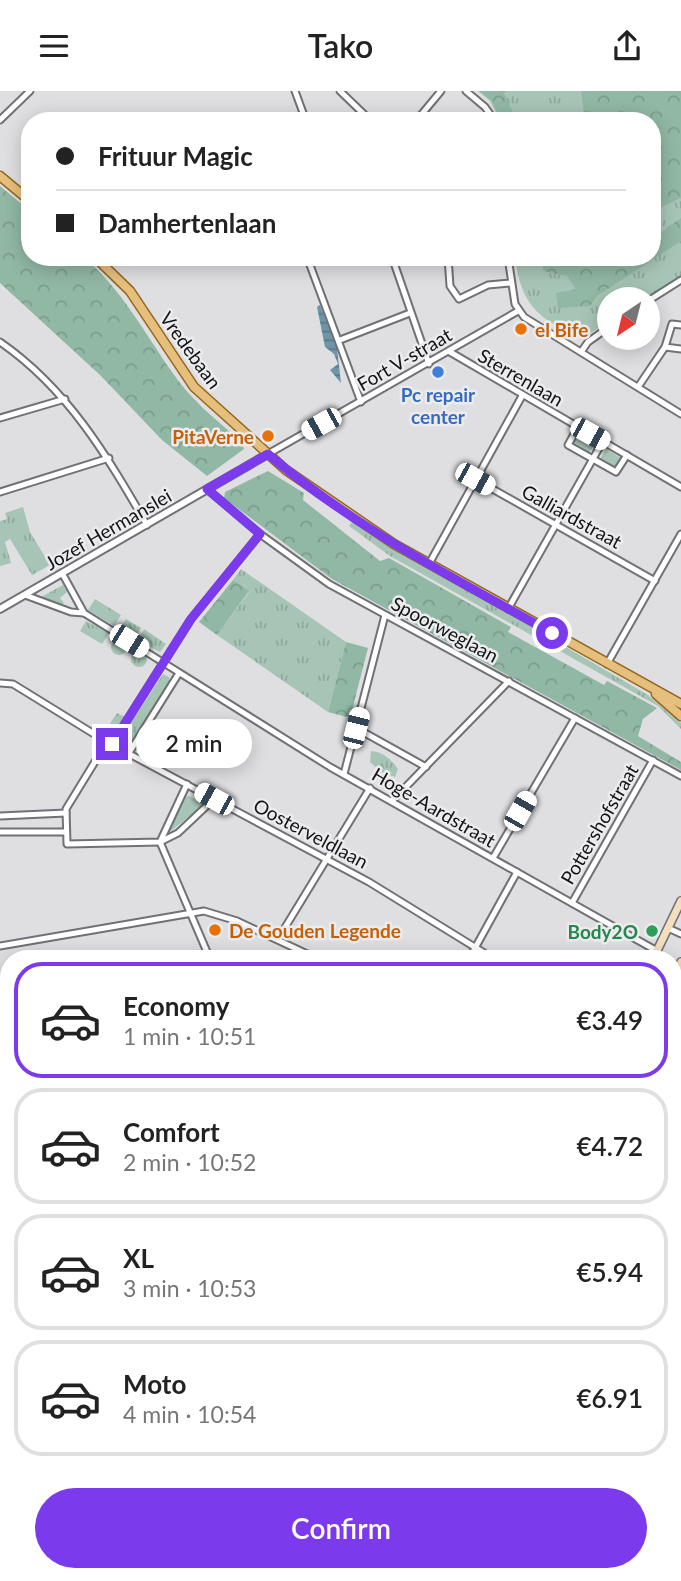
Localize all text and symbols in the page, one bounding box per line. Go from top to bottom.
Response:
text: Tako [308,26,373,65]
icon: menu [35,27,73,65]
icon: share [608,27,646,65]
text: Frituur Magic [98,140,253,172]
text: Damhertenlaan [98,207,276,239]
north arrow [597,287,660,350]
map controls [597,287,660,350]
street label: Vredebaan [155,307,227,393]
place label: el Bife [535,318,588,341]
marker: el Bife [513,321,529,337]
street label: Fort V-straat [353,323,456,395]
street label: Sterrenlaan [474,343,568,411]
marker: Pc repair center [430,364,446,380]
place label: Pc repair center [401,383,476,428]
car [298,405,345,443]
car [567,415,614,453]
place label: PitaVerne [172,425,254,448]
marker: PitaVerne [260,428,276,444]
car [452,460,499,498]
street label: Galliardstraat [518,479,626,553]
street label: Jozef Hermanslei [41,484,175,574]
street label: Spoorweglaan [388,591,502,667]
route start [536,617,568,649]
car [106,621,153,661]
car [341,705,372,751]
callout: 2 min [136,719,252,769]
route end [96,728,128,760]
text: 2 min [166,729,222,757]
street label: Pottershofstraat [555,760,643,888]
street label: Hoge-Aardstraat [368,762,500,852]
car [191,780,238,818]
car [501,788,540,834]
street label: Oosterveldlaan [250,793,372,873]
place label: De Gouden Legende [229,919,401,942]
place label: Body2O [568,920,638,943]
marker: De Gouden Legende [207,922,223,938]
marker: Body2O [644,923,660,939]
icon: car [39,989,102,1052]
text: Economy [123,990,229,1022]
text: €3.49 [577,1004,643,1036]
text: 1 min · 10:51 [123,1022,256,1050]
icon: car [39,1115,102,1178]
text: Comfort [123,1116,220,1148]
text: €4.72 [577,1130,643,1162]
text: 2 min · 10:52 [123,1148,256,1176]
icon: car [39,1241,102,1304]
text: XL [123,1242,154,1274]
text: €5.94 [577,1256,643,1288]
text: 3 min · 10:53 [123,1274,256,1302]
icon: car [39,1367,102,1430]
text: Moto [123,1368,186,1400]
text: €6.91 [577,1382,643,1414]
text: 4 min · 10:54 [123,1400,256,1428]
button: Confirm [35,1488,647,1568]

